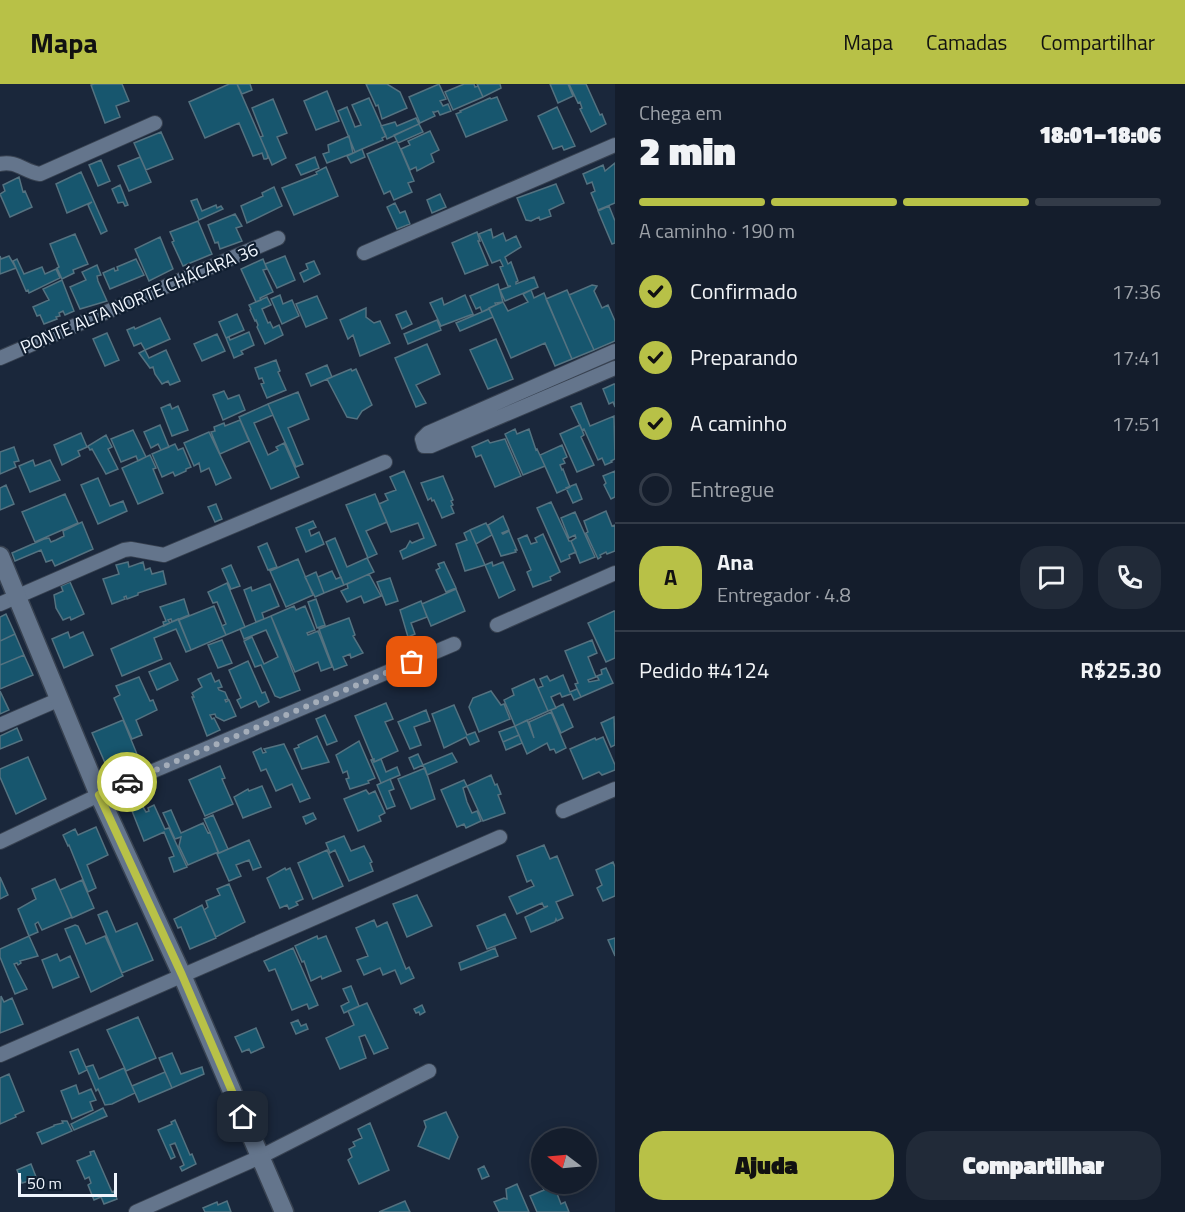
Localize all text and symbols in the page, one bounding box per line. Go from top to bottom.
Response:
text: Mapa [30,21,98,64]
text: Mapa [843,26,893,58]
text: Camadas [926,26,1007,58]
text: Compartilhar [1040,26,1155,58]
text: Chega em [639,97,722,128]
text: 18:01–18:06 [1039,118,1161,152]
text: 2 min [639,121,736,180]
text: A caminho · 190 m [639,215,795,246]
street label: PONTE ALTA NORTE CHÁCARA 36 [16,236,262,360]
text: Confirmado [690,274,798,308]
icon: check [639,275,672,308]
text: 17:36 [1112,276,1161,307]
text: Preparando [690,340,798,374]
icon: check [639,341,672,374]
text: 17:41 [1112,342,1161,373]
text: A caminho [690,406,787,440]
icon: check [639,407,672,440]
text: 17:51 [1112,408,1161,439]
text: Entregue [690,472,774,506]
text: Ana [717,545,754,579]
button: chat [1020,546,1083,609]
button: phone [1098,546,1161,609]
text: A [664,560,677,594]
text: Entregador · 4.8 [717,579,851,610]
pin [386,636,437,687]
icon: bag [395,645,428,678]
text: Pedido #4124 [639,653,769,687]
text: R$25.30 [1080,653,1161,687]
courier [97,752,157,812]
icon: car [111,766,144,799]
pin [217,1091,268,1142]
icon: home [226,1100,259,1133]
north arrow [531,1128,597,1194]
map controls [531,1128,597,1194]
button: Ajuda [639,1131,894,1200]
button: Compartilhar [906,1131,1161,1200]
scale bar [18,1170,117,1198]
text: 50 m [27,1171,62,1195]

